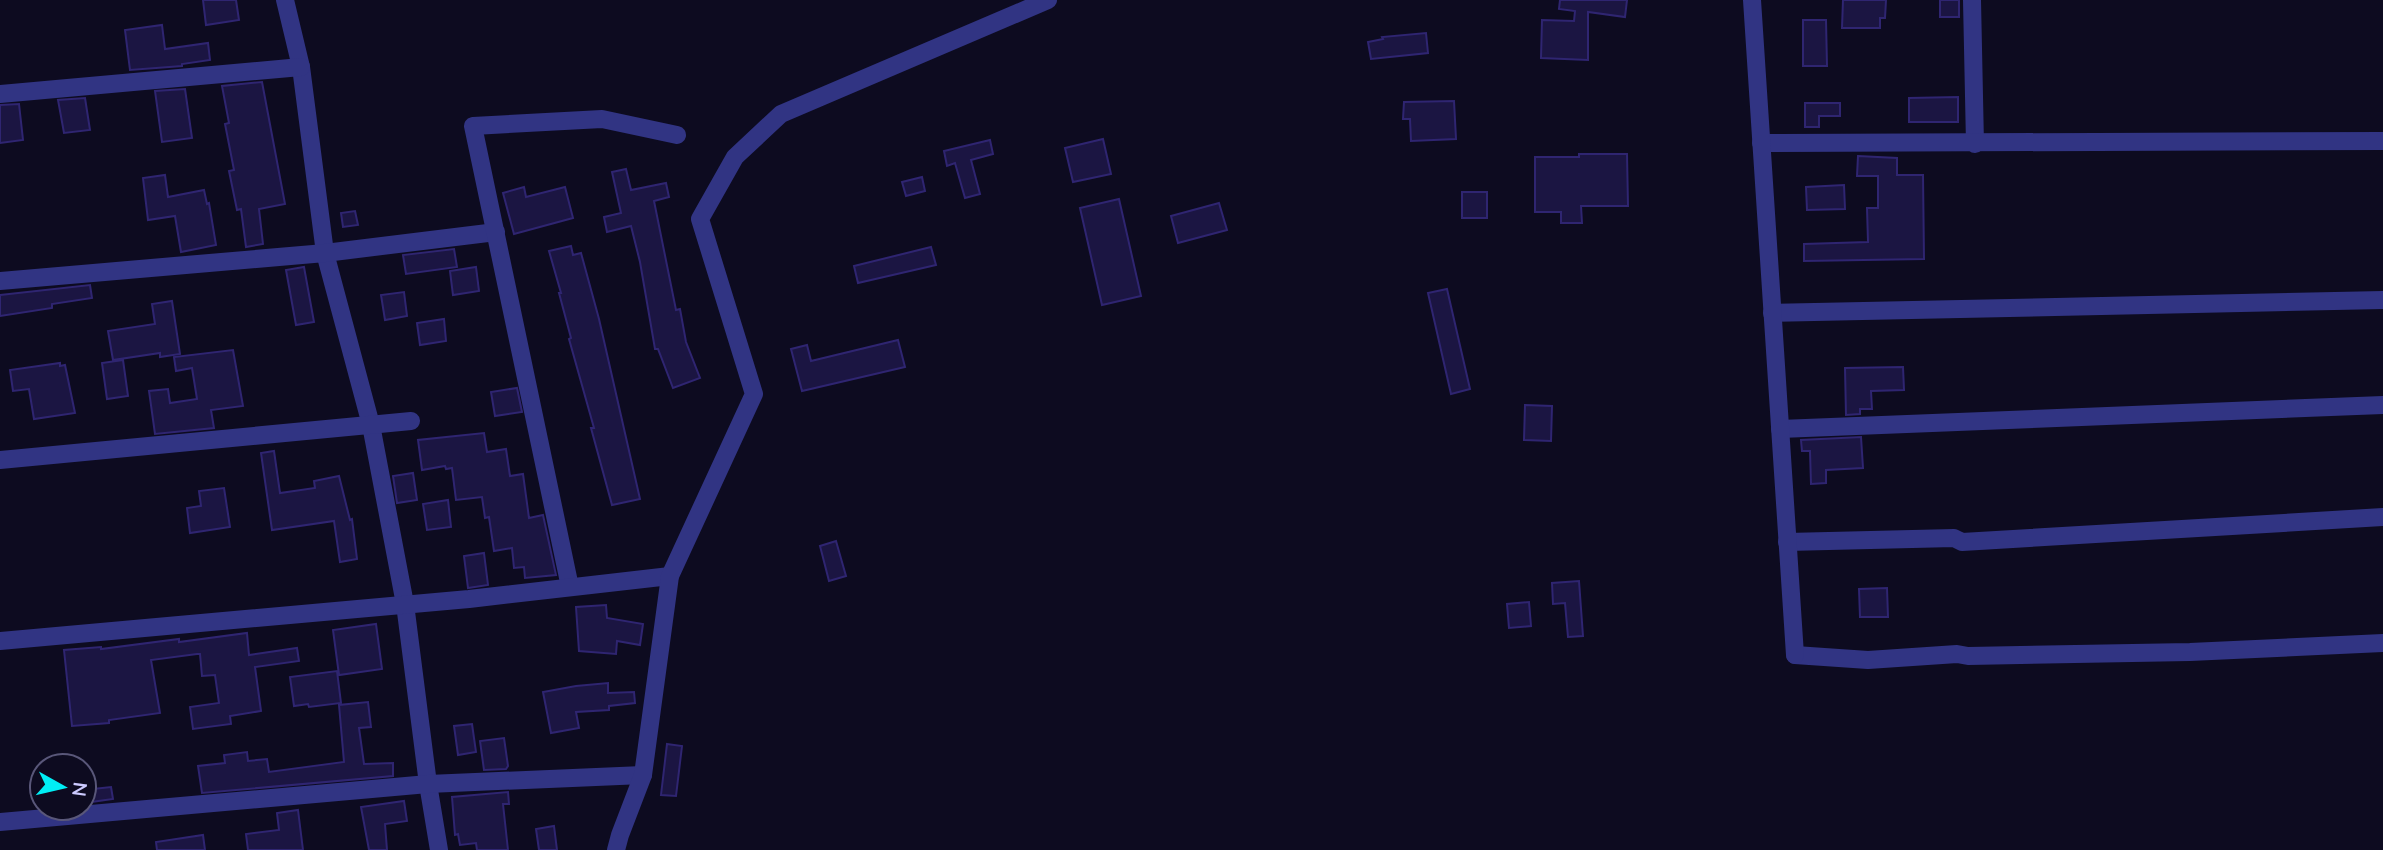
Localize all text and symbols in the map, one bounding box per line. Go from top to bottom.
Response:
north arrow [28,752,98,822]
text: N [67,781,93,798]

